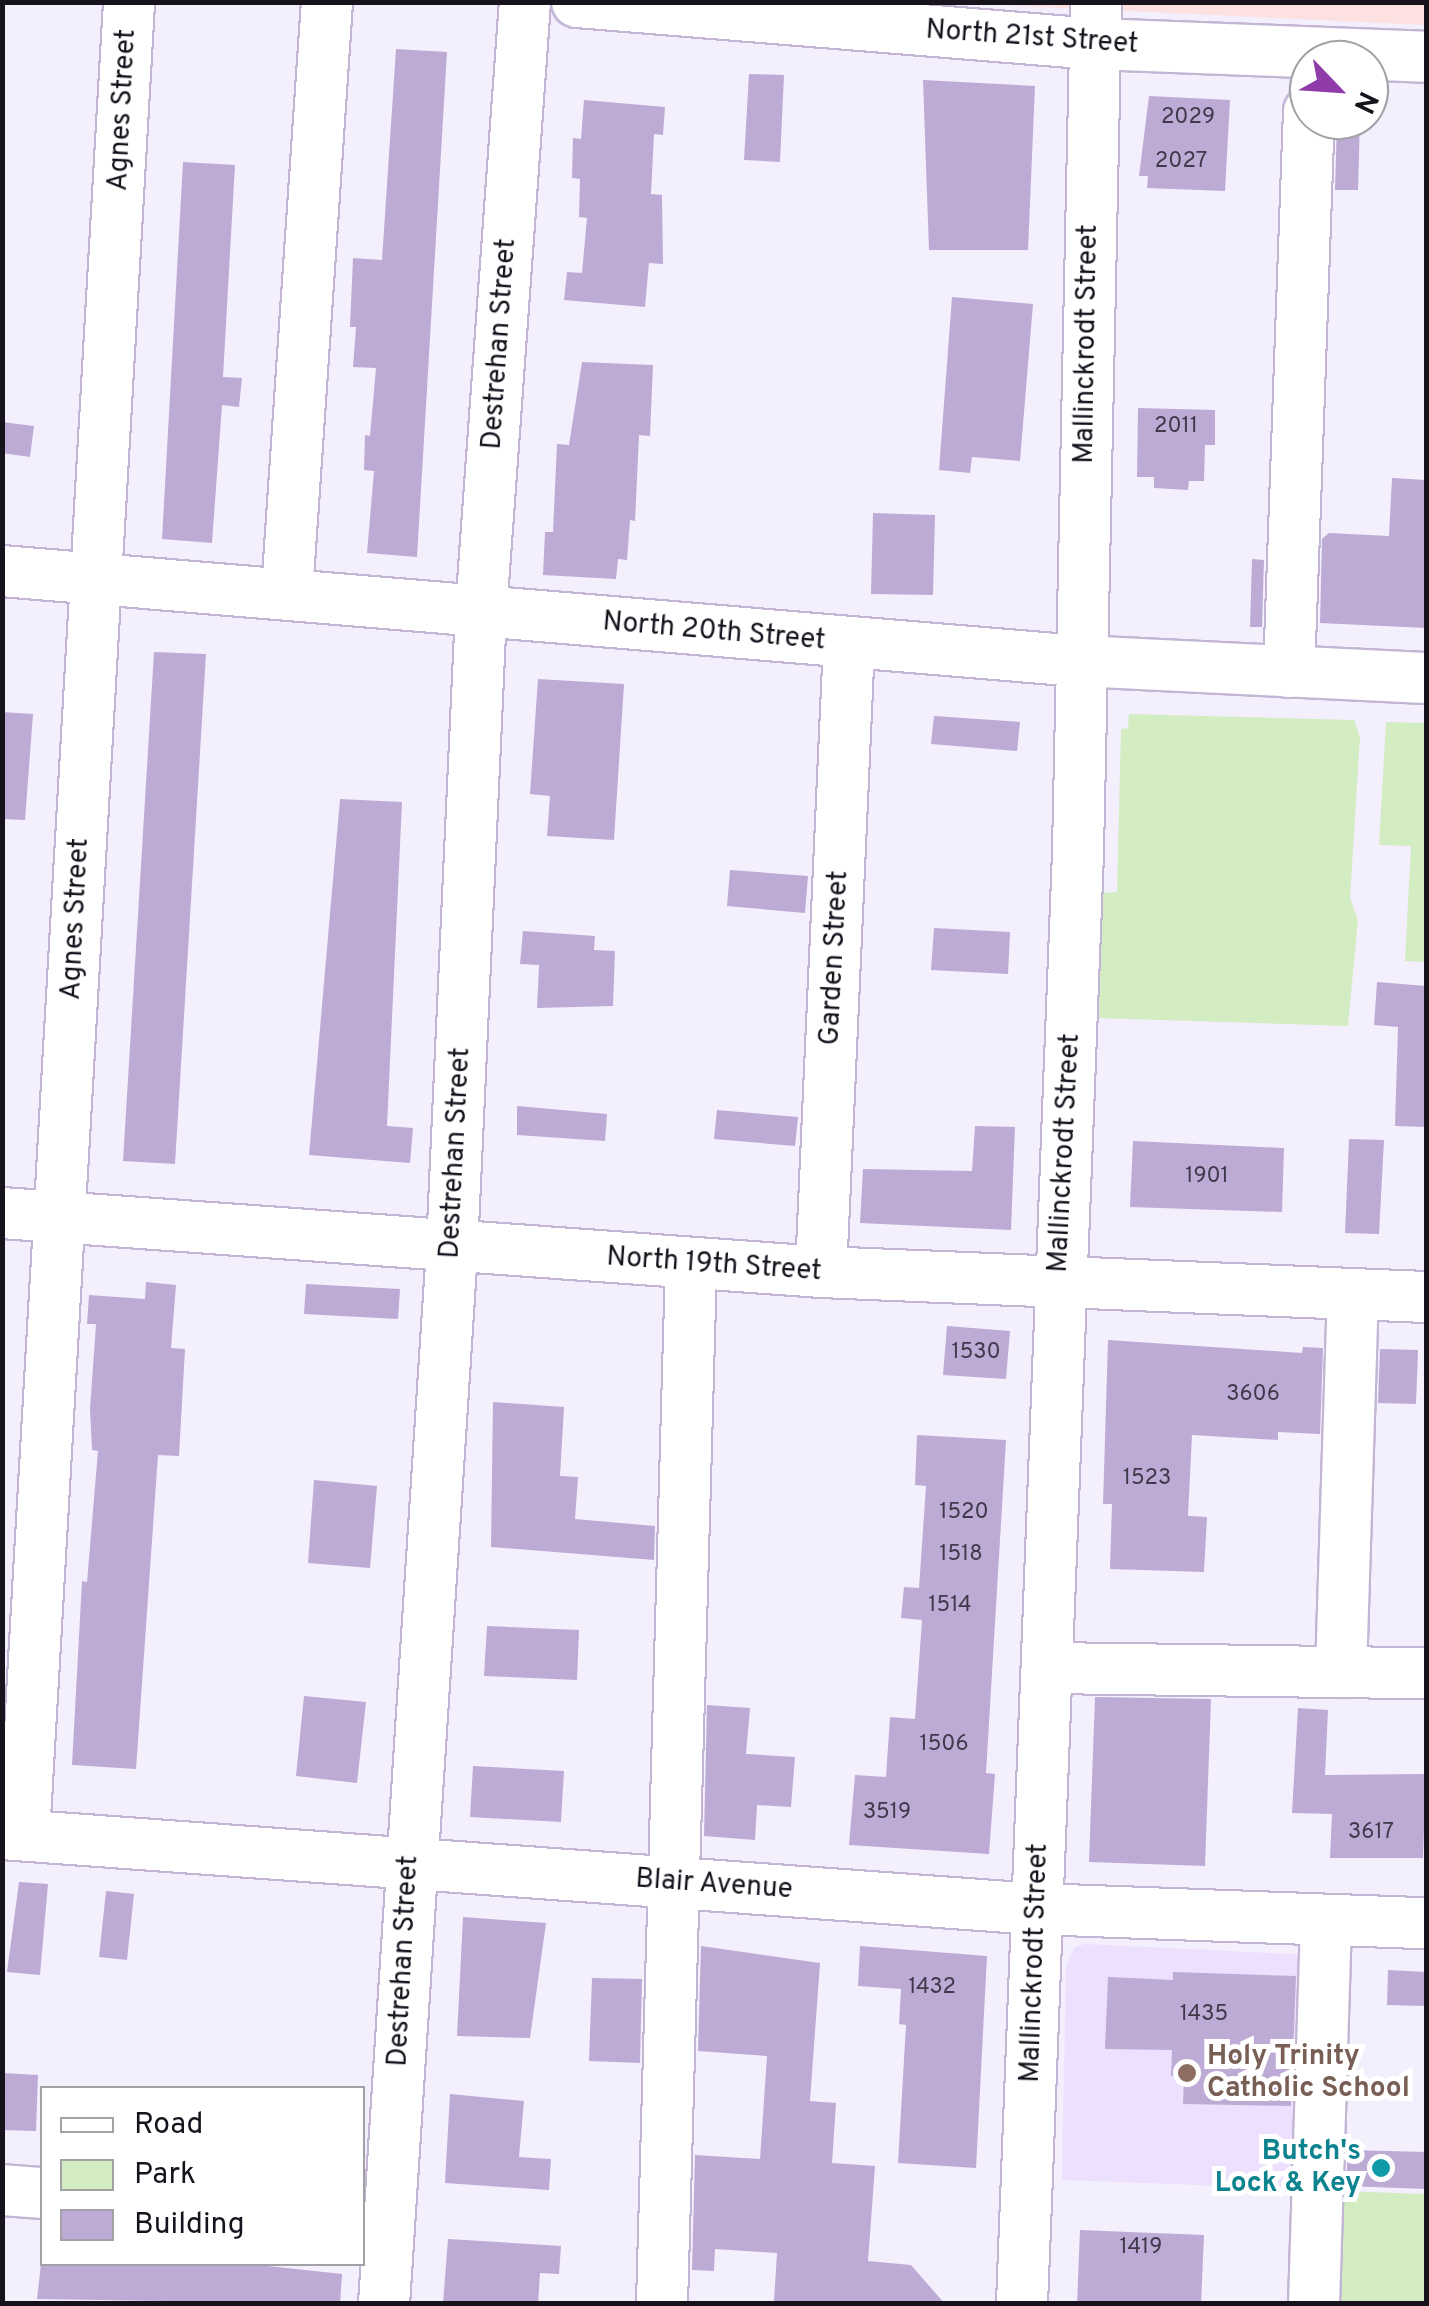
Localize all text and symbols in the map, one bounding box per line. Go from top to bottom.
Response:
street label: North 21st Street [925,14,1139,62]
street label: Agnes Street [102,28,144,192]
north arrow [1289,40,1389,140]
text: N [1344,85,1385,119]
house number: 2029 [1161,105,1215,131]
house number: 2027 [1155,149,1207,175]
street label: Mallinckrodt Street [1068,224,1106,464]
street label: Destrehan Street [476,237,524,451]
house number: 2011 [1154,414,1198,440]
street label: North 20th Street [601,606,827,658]
street label: Agnes Street [55,837,97,1001]
street label: Garden Street [814,870,856,1046]
street label: Mallinckrodt Street [1042,1032,1088,1274]
street label: Destrehan Street [434,1046,478,1260]
house number: 1901 [1185,1164,1229,1190]
street label: North 19th Street [605,1241,823,1289]
house number: 1530 [951,1340,1001,1366]
house number: 3606 [1226,1382,1280,1408]
house number: 1523 [1123,1466,1171,1492]
house number: 1520 [939,1500,989,1526]
house number: 1518 [939,1542,983,1568]
house number: 1514 [928,1593,972,1619]
house number: 1506 [919,1732,969,1758]
house number: 3519 [863,1800,911,1826]
house number: 3617 [1348,1820,1394,1846]
street label: Mallinckrodt Street [1014,1843,1056,2083]
street label: Destrehan Street [382,1854,426,2068]
street label: Blair Avenue [634,1863,794,1907]
house number: 1432 [908,1975,956,2001]
house number: 1435 [1180,2002,1228,2028]
place label: Holy Trinity Catholic School [1207,2040,1410,2106]
marker: Holy Trinity Catholic School [1176,2062,1198,2084]
legend [40,2086,365,2266]
text: Road [134,2107,203,2144]
place label: Butch's Lock & Key [1215,2135,1361,2201]
text: Park [134,2157,196,2194]
marker: Butch's Lock & Key [1370,2157,1392,2179]
text: Building [134,2207,245,2244]
house number: 1419 [1120,2235,1162,2261]

